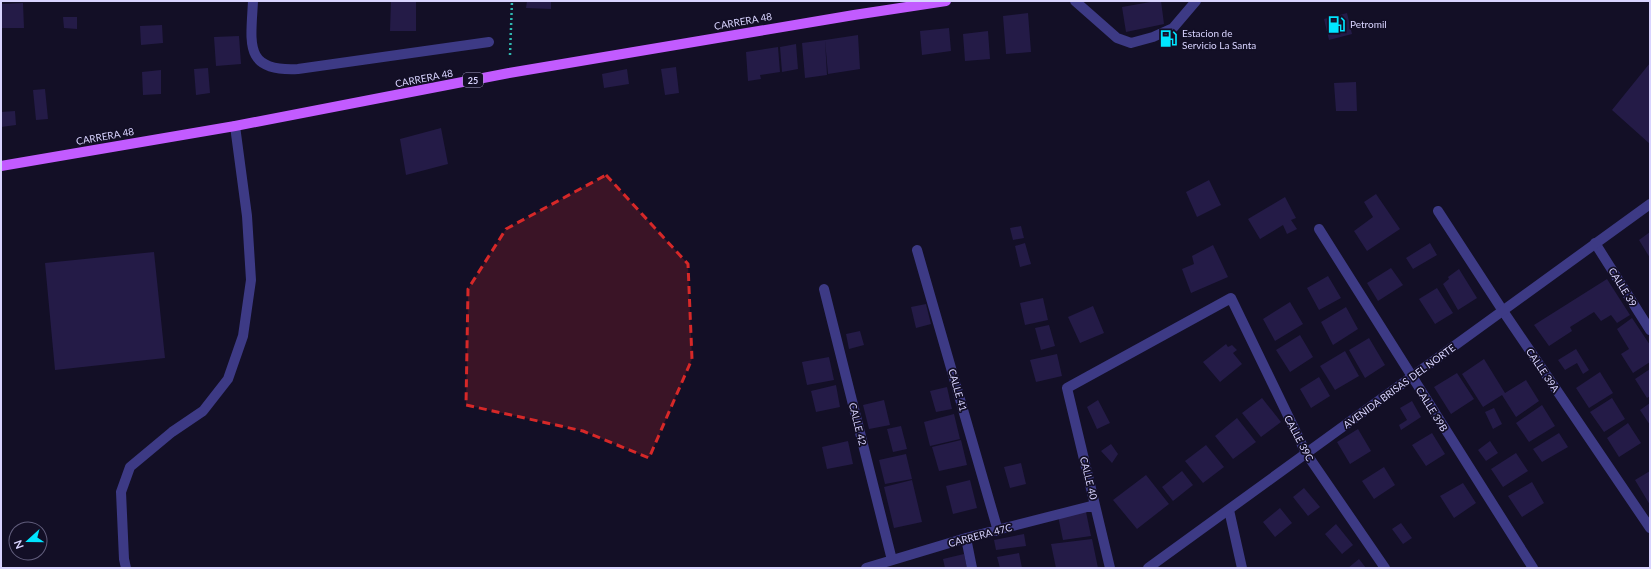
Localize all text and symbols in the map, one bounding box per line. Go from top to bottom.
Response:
street label: CARRERA 48 [713,10,773,32]
fuel station icon: Petromil [1327,14,1347,34]
place label: Petromil [1350,18,1387,30]
place label: Estacion de Servicio La Santa [1182,27,1256,51]
fuel station icon: Estacion de Servicio La Santa [1159,29,1179,49]
street label: CARRERA 48 [394,66,454,89]
road number: 25 [463,73,483,87]
street label: CARRERA 48 [75,125,135,147]
street label: CALLE 39 [1606,265,1640,309]
street label: AVENIDA BRISAS DEL NORTE [1341,341,1457,431]
street label: CALLE 39A [1524,346,1562,394]
street label: CALLE 41 [946,367,970,413]
street label: CALLE 39B [1414,385,1450,433]
street label: CALLE 42 [847,401,869,447]
street label: CALLE 39C [1282,413,1316,463]
street label: CALLE 40 [1078,455,1100,501]
north arrow [8,521,48,561]
street label: CARRERA 47C [947,521,1013,549]
text: N [11,538,26,551]

